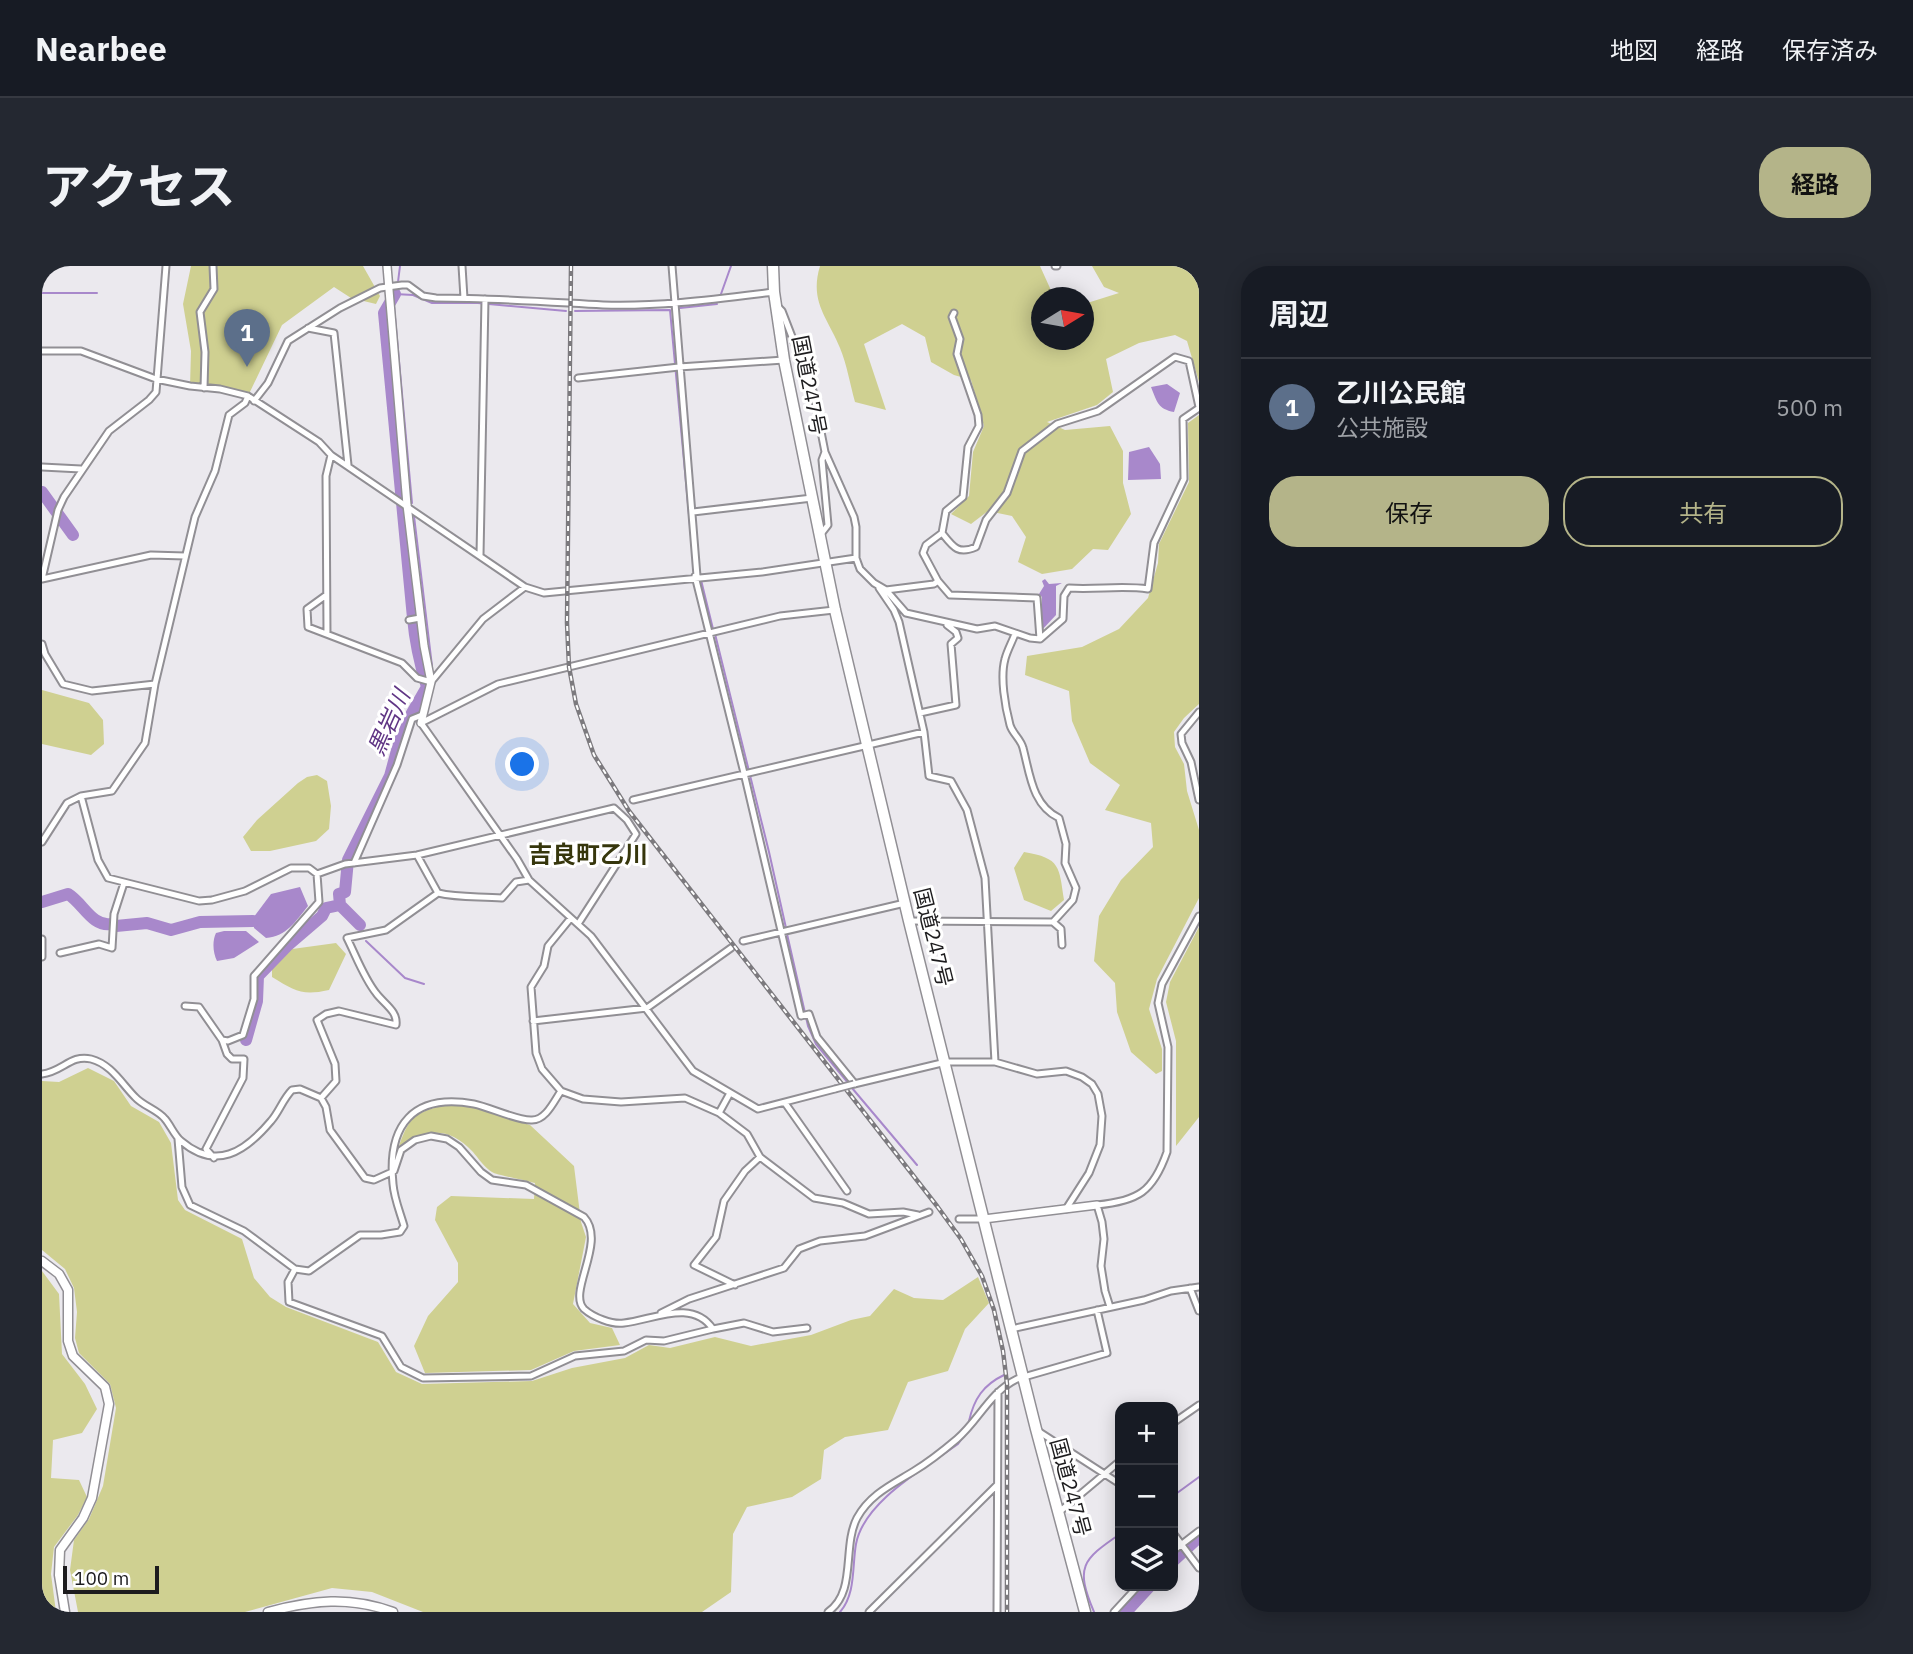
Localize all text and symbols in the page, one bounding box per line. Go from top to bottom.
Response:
text: Nearbee [35,27,167,70]
text: 地図 [1610,34,1658,66]
text: 経路 [1696,34,1744,66]
text: 保存済み [1782,34,1878,66]
button: 経路 [1759,147,1871,218]
text: アクセス [42,154,236,217]
north arrow [1031,287,1094,350]
text: 周辺 [1269,294,1329,333]
pin: 1 [224,309,270,367]
street label: 国道247号 [787,333,833,437]
text: 乙川公民館 [1336,375,1466,409]
text: 1 [1285,392,1299,422]
text: 500 m [1776,392,1843,422]
text: 公共施設 [1336,412,1428,442]
button: 保存 [1269,476,1549,547]
button: 共有 [1563,476,1843,547]
water label: 黒岩川 [360,682,417,760]
your location [505,747,539,781]
district label: 吉良町乙川 [528,838,648,870]
street label: 国道247号 [908,885,960,989]
map controls [1115,1402,1178,1591]
button: + [1115,1402,1178,1465]
street label: 国道247号 [1044,1435,1098,1539]
button: − [1115,1465,1178,1528]
button: layers [1115,1528,1178,1591]
scale bar [63,1563,159,1595]
text: 100 m [74,1566,129,1590]

